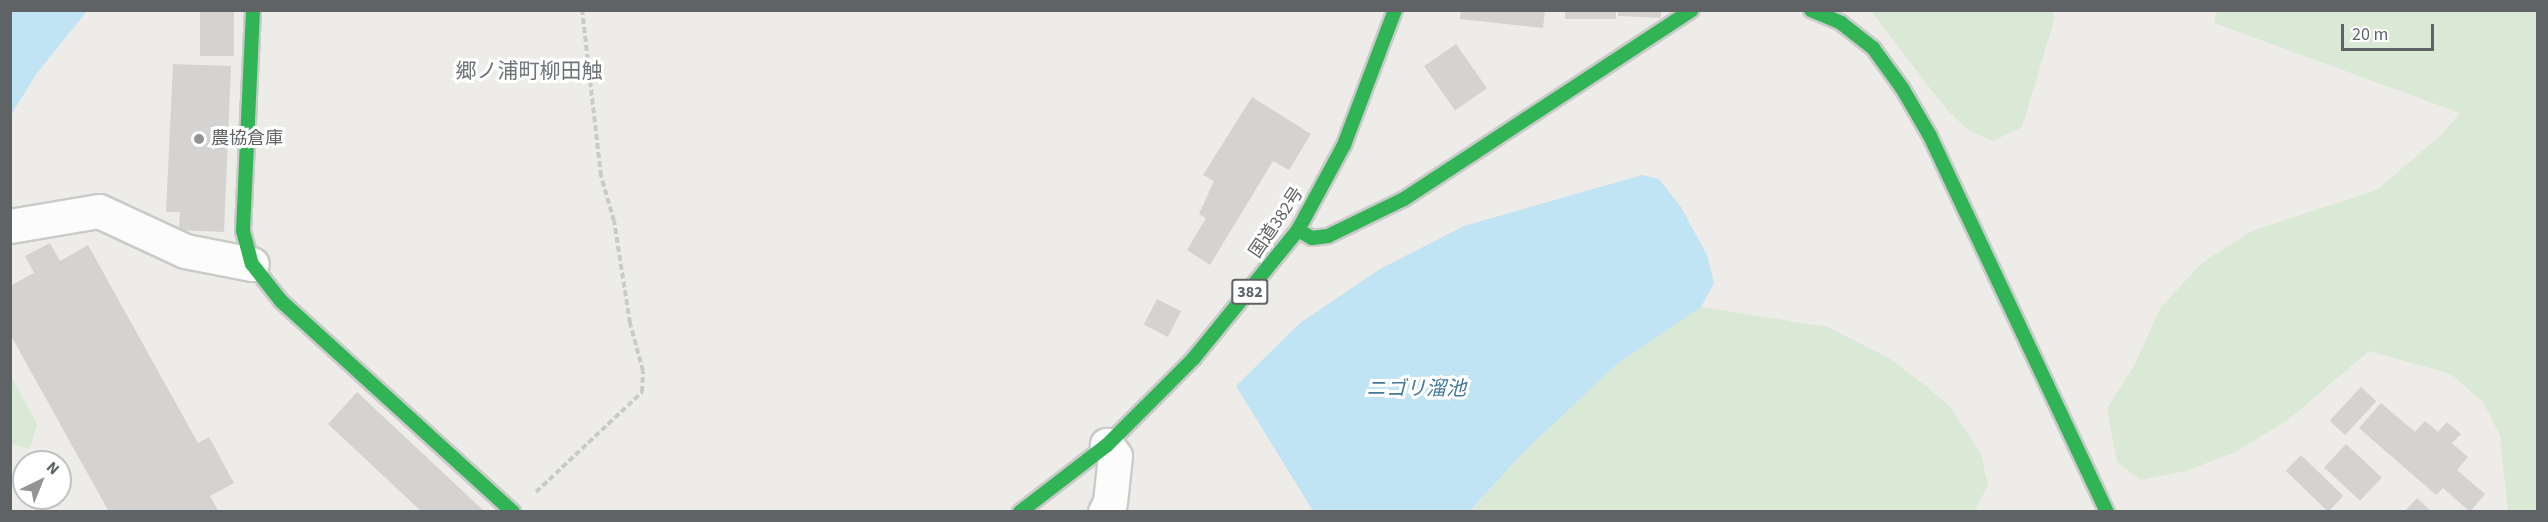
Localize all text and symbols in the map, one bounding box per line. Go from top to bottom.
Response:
scale bar [2344,12,2437,50]
text: 20 m [2352,22,2388,47]
district label: 郷ノ浦町柳田触 [456,58,602,84]
place label: 農協倉庫 [211,128,283,150]
marker: 農協倉庫 [192,132,206,146]
street label: 国道382号 [1245,183,1309,263]
road number: 382 [1230,279,1270,305]
water label: ニゴリ溜池 [1366,377,1466,401]
north arrow [12,450,72,510]
text: N [42,457,64,480]

